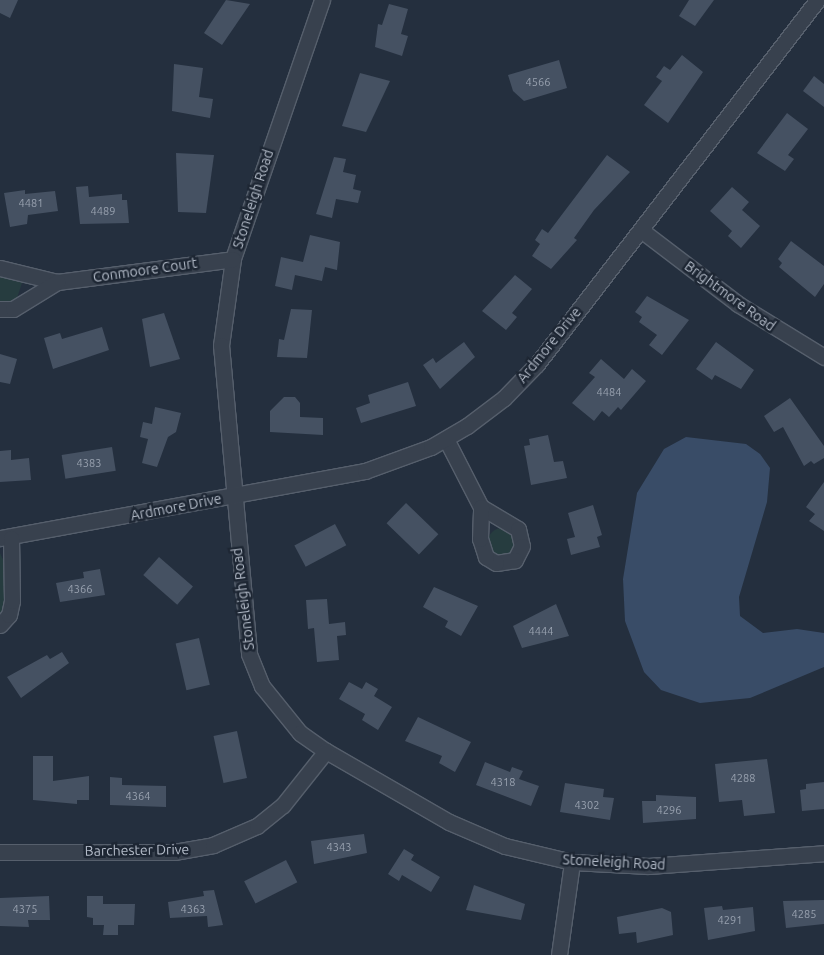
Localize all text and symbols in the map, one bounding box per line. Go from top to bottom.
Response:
house number: 4566 [526,75,550,89]
street label: Stoneleigh Road [229,147,277,251]
house number: 4481 [19,196,43,210]
house number: 4489 [91,204,115,218]
street label: Conmoore Court [92,254,198,286]
street label: Brightmore Road [681,257,779,335]
street label: Ardmore Drive [513,304,585,386]
house number: 4484 [597,385,621,399]
house number: 4383 [77,456,101,470]
street label: Ardmore Drive [129,490,223,524]
street label: Stoneleigh Road [228,547,258,651]
house number: 4366 [68,582,92,596]
house number: 4444 [529,624,553,638]
house number: 4288 [731,771,755,785]
house number: 4318 [491,775,515,789]
house number: 4364 [126,789,150,803]
house number: 4302 [575,798,599,812]
house number: 4296 [657,803,681,817]
house number: 4343 [327,840,351,854]
street label: Barchester Drive [85,841,189,859]
street label: Stoneleigh Road [562,851,666,873]
house number: 4375 [13,902,37,916]
house number: 4363 [181,902,205,916]
house number: 4285 [792,907,816,921]
house number: 4291 [718,913,742,927]

